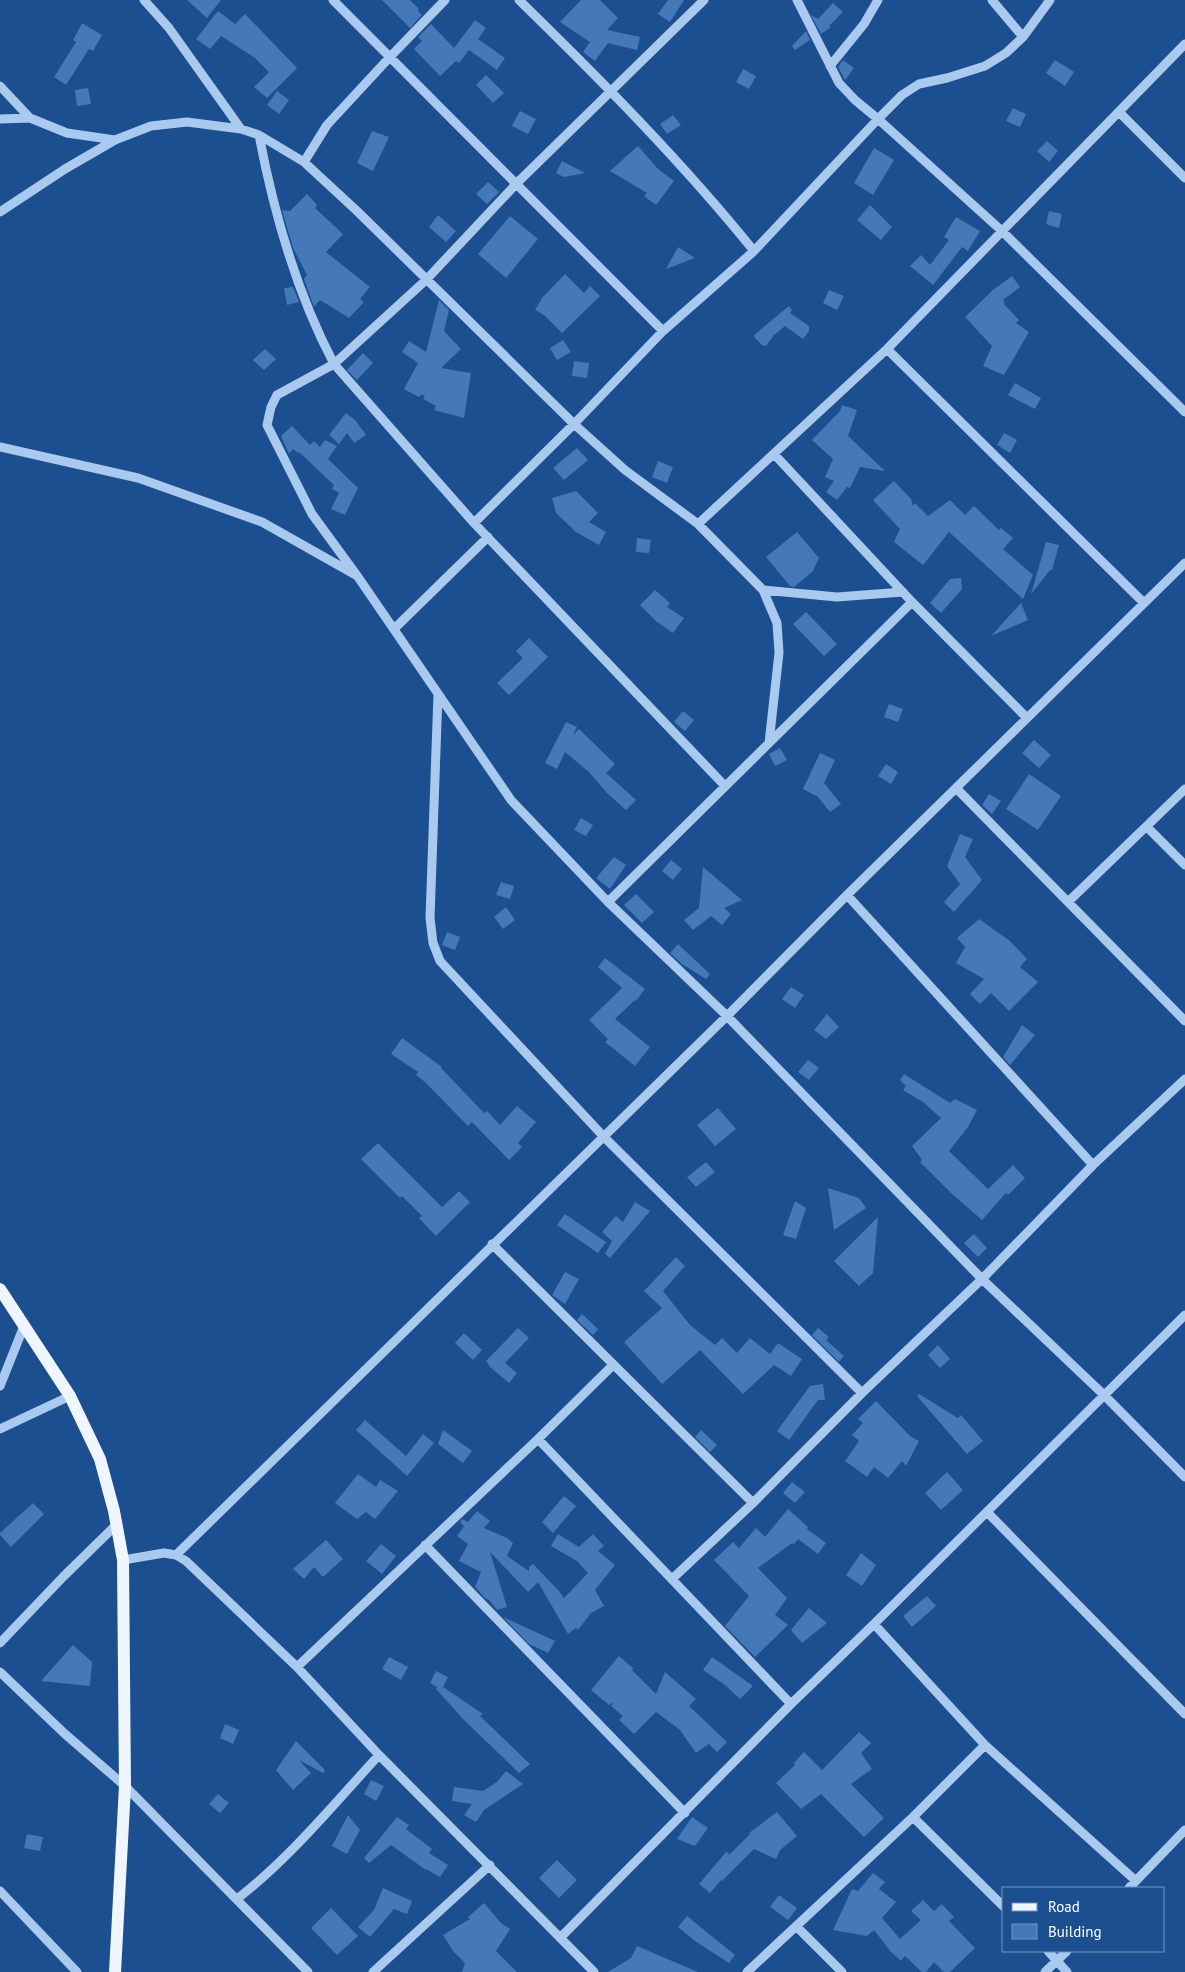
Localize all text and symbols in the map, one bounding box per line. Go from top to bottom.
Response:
legend [1002,1887,1165,1952]
text: Road [1048,1897,1080,1916]
text: Building [1048,1922,1102,1941]

